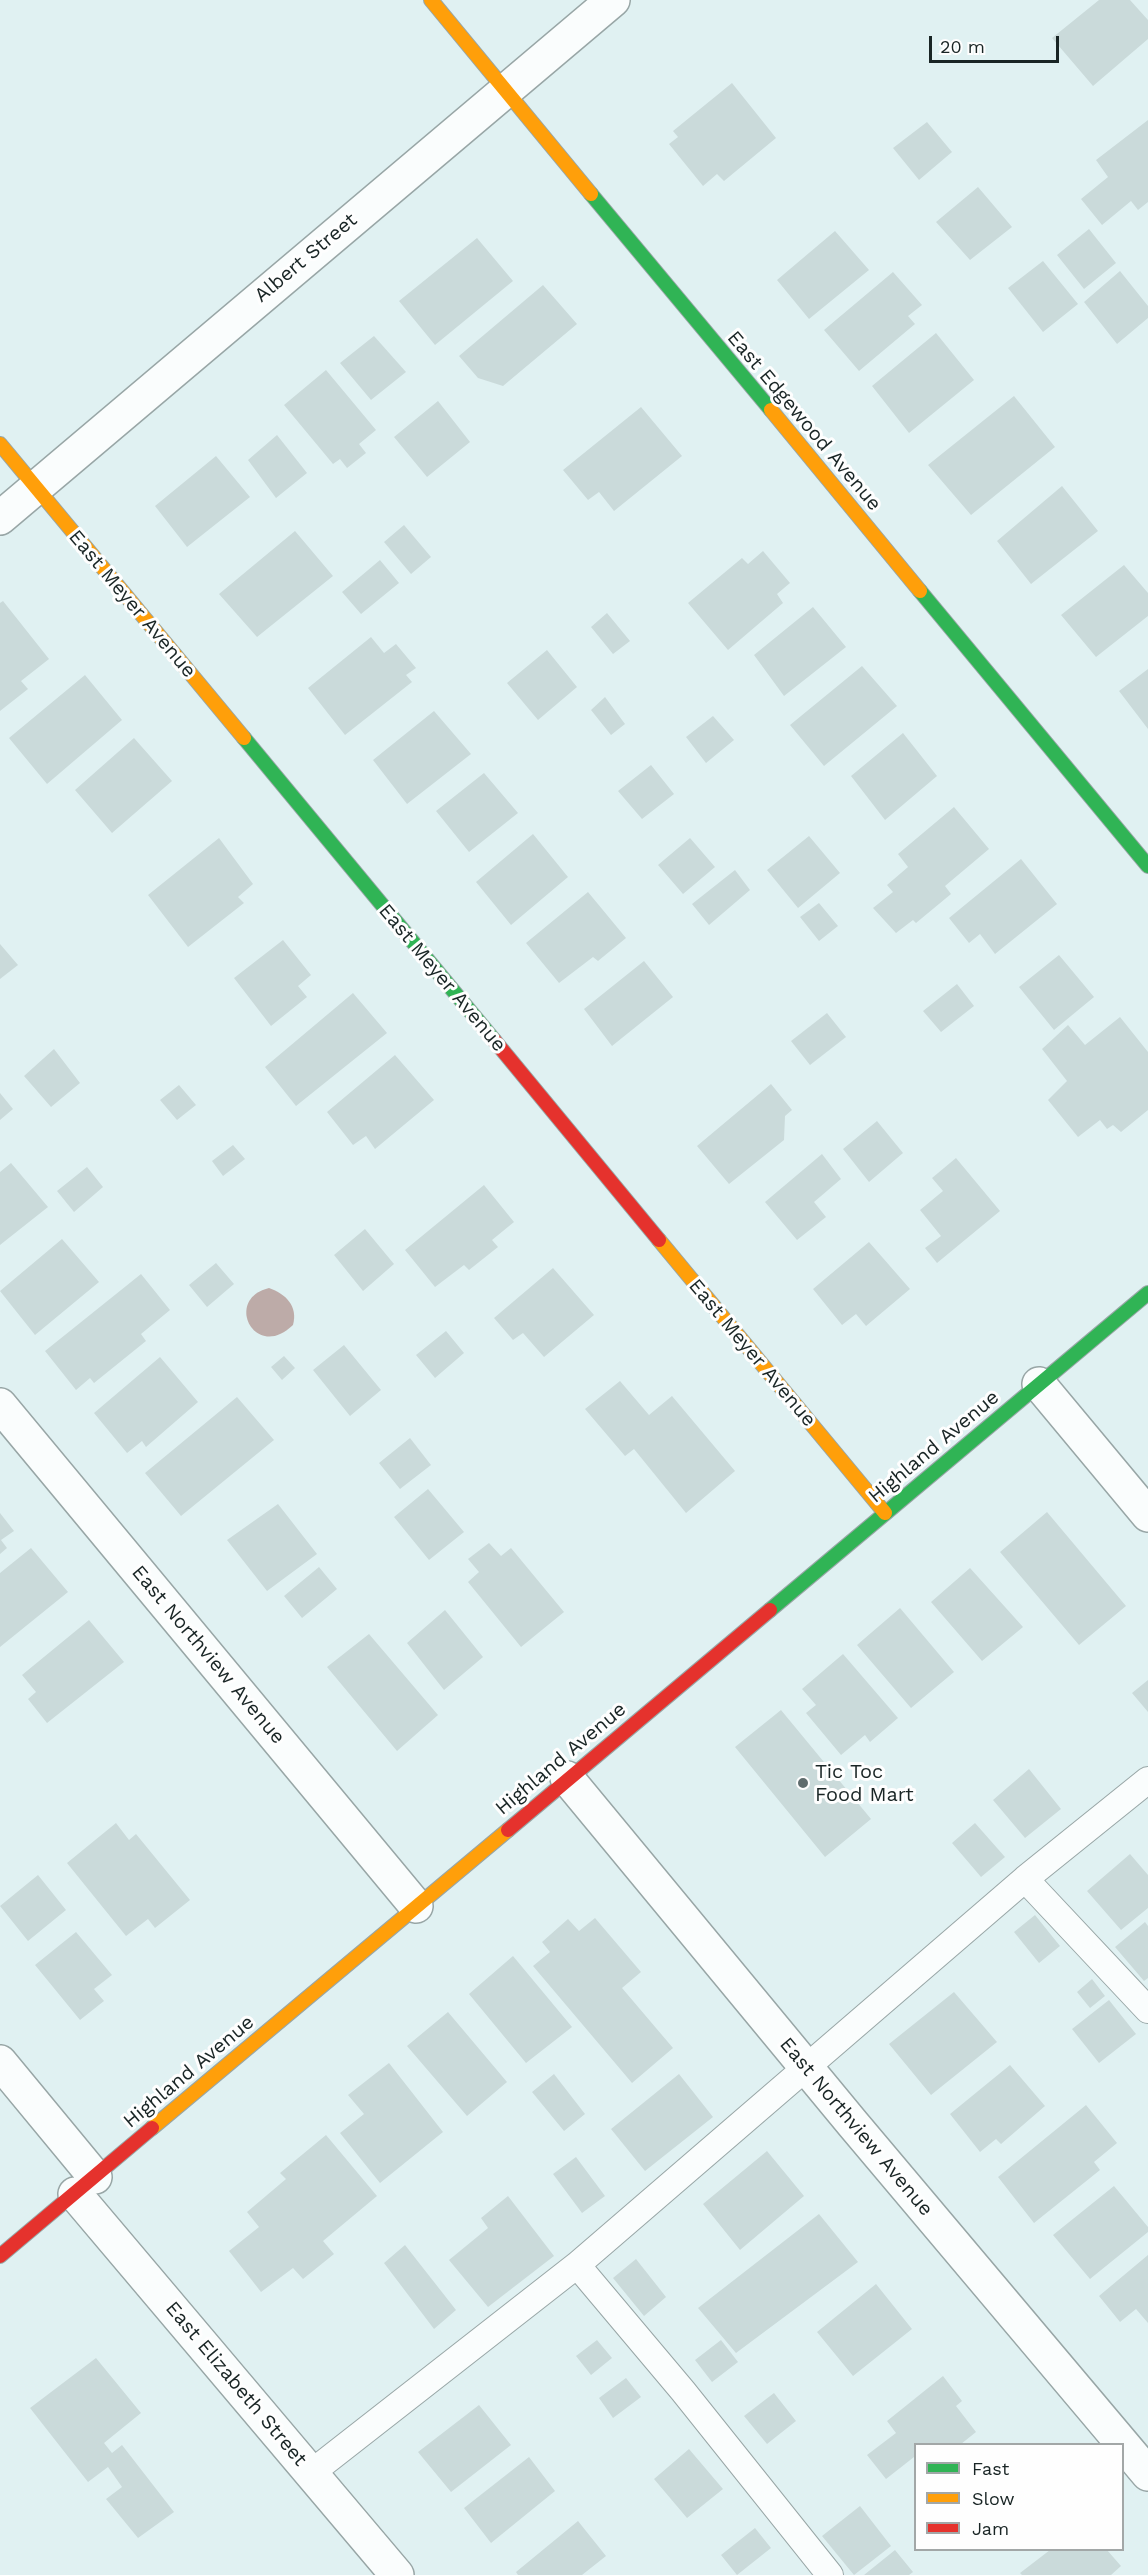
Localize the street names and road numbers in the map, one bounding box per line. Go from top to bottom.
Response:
street label: Albert Street [250,208,362,308]
street label: East Edgewood Avenue [722,326,886,516]
street label: East Meyer Avenue [63,525,201,683]
street label: East Meyer Avenue [373,899,511,1057]
street label: East Meyer Avenue [683,1274,821,1432]
street label: Highland Avenue [864,1385,1004,1509]
street label: East Northview Avenue [126,1561,290,1749]
street label: Highland Avenue [491,1697,631,1821]
street label: Highland Avenue [119,2010,259,2134]
street label: East Northview Avenue [774,2033,938,2221]
street label: East Elizabeth Street [160,2297,312,2471]

